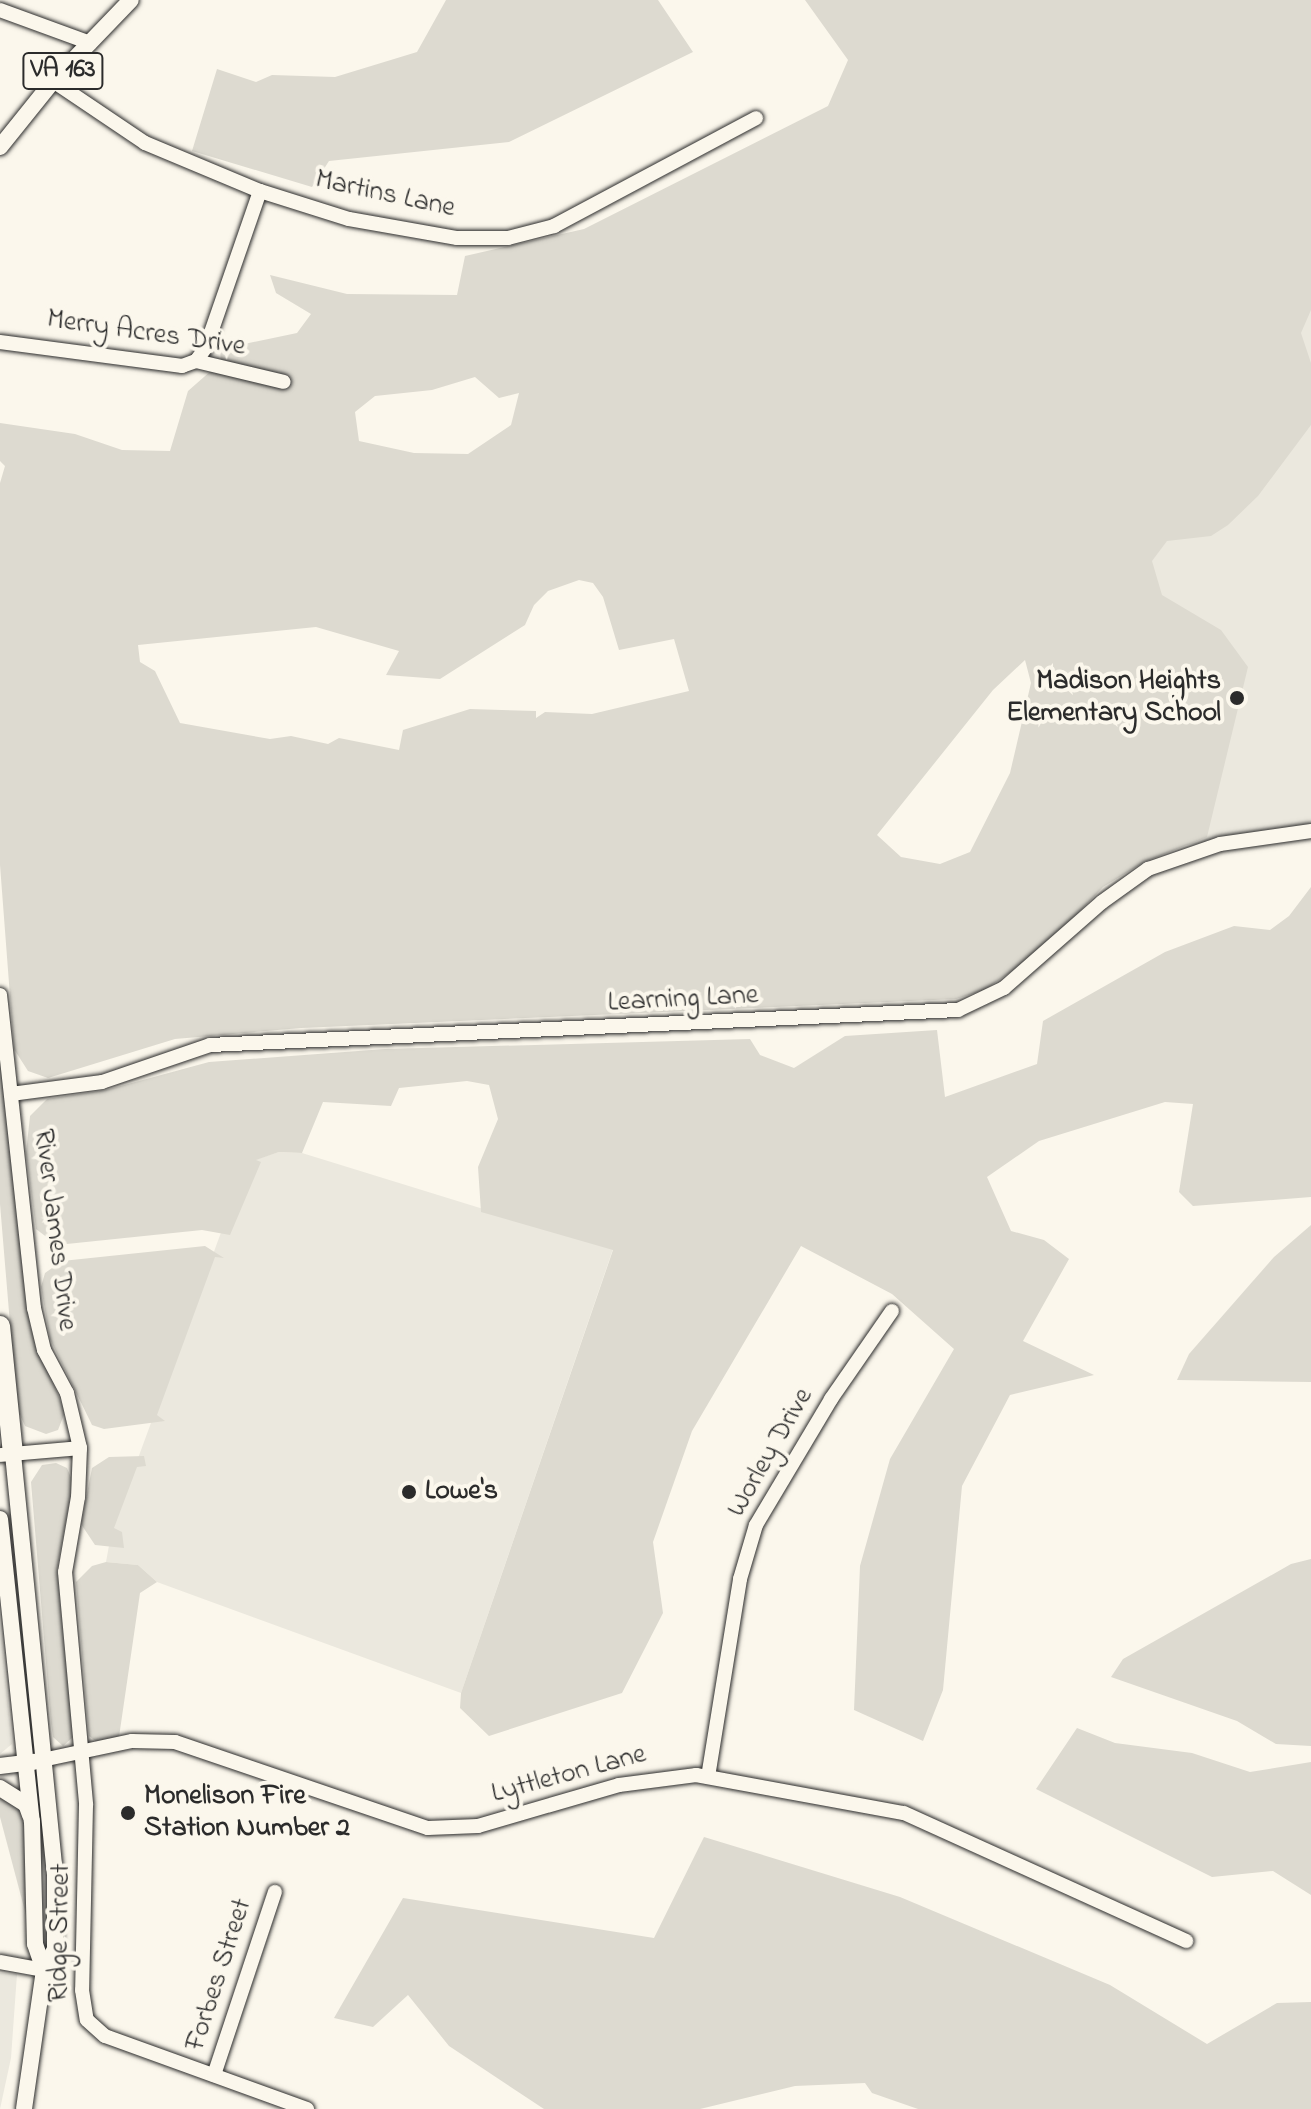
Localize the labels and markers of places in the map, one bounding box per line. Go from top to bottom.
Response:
place label: Madison Heights Elementary School [1006,665,1221,731]
marker: Madison Heights Elementary School [1228,689,1246,707]
place label: Lowe's [425,1475,498,1509]
marker: Lowe's [400,1483,418,1501]
place label: Monelison Fire Station Number 2 [144,1780,350,1846]
marker: Monelison Fire Station Number 2 [119,1804,137,1822]

